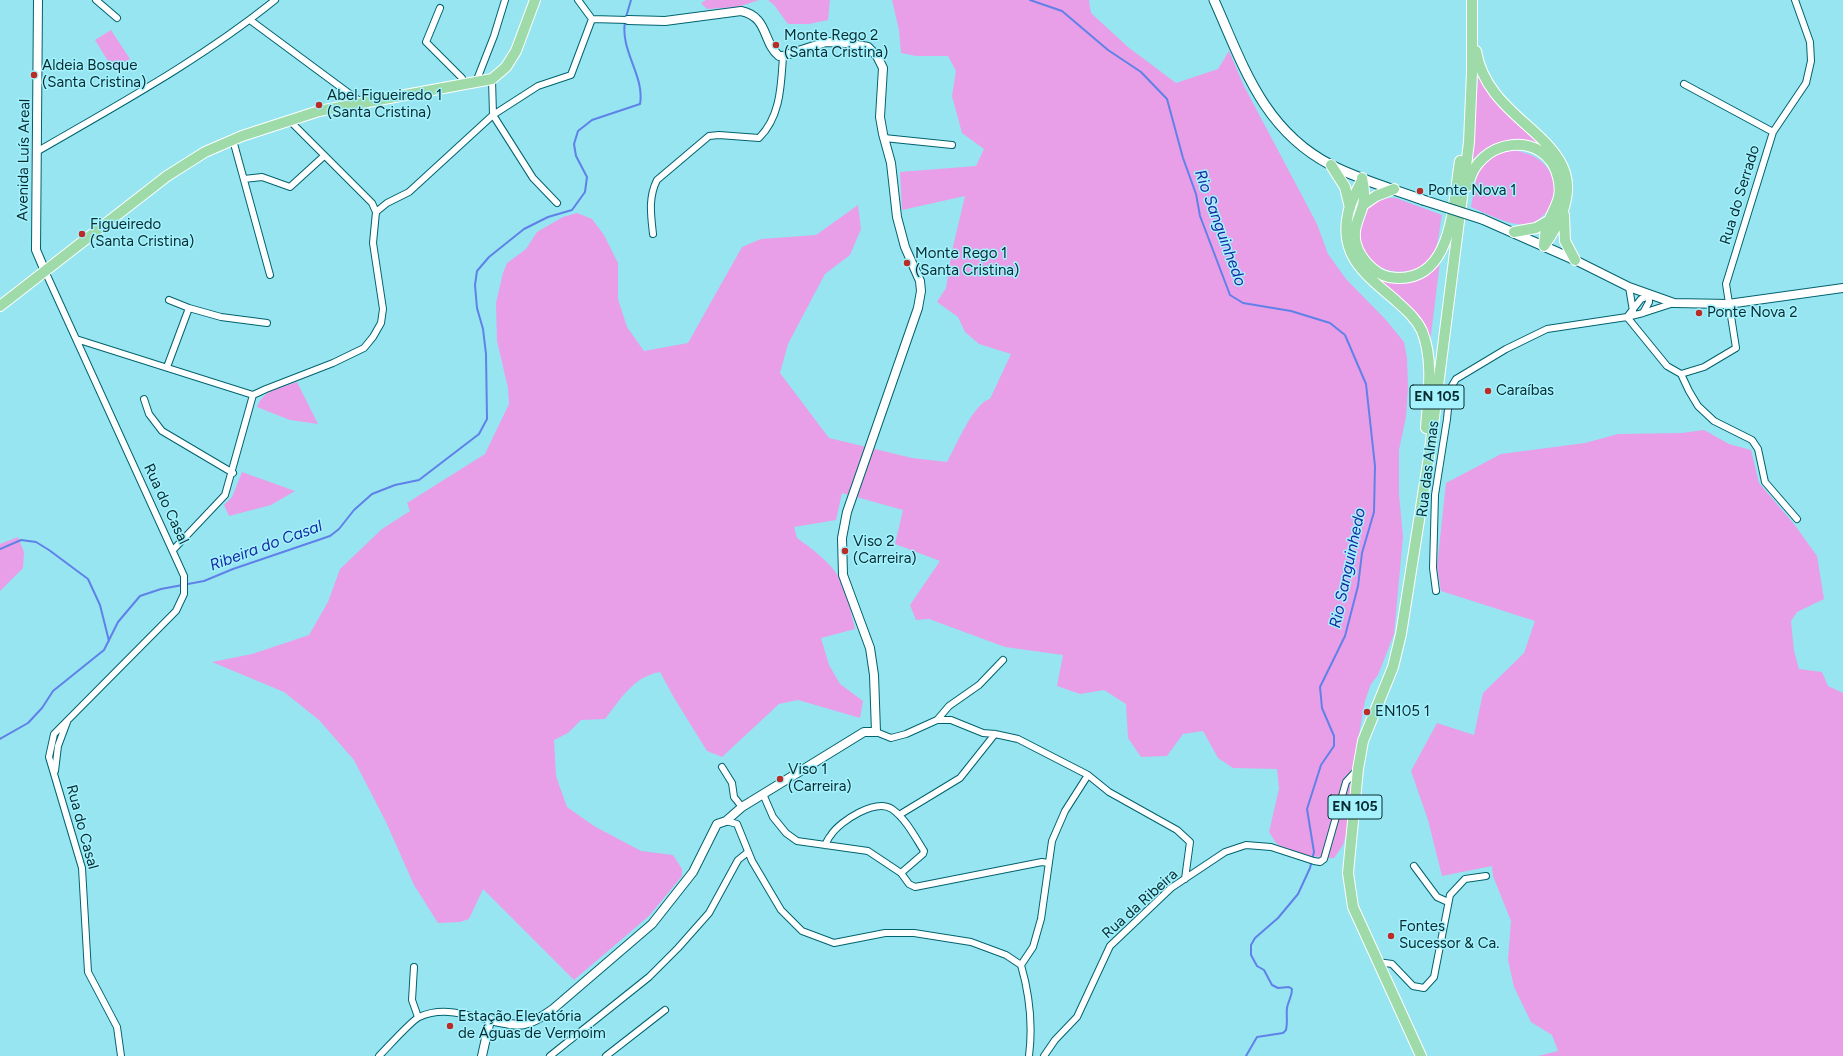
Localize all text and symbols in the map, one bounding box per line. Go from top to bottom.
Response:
place label: Monte Rego 2 (Santa Cristina) [784,27,888,62]
marker: Monte Rego 2 (Santa Cristina) [771,40,781,50]
place label: Aldeia Bosque (Santa Cristina) [42,57,146,92]
marker: Aldeia Bosque (Santa Cristina) [29,70,39,80]
place label: Abel Figueiredo 1 (Santa Cristina) [327,87,442,122]
street label: Avenida Luís Areal [14,99,34,221]
marker: Abel Figueiredo 1 (Santa Cristina) [314,100,324,110]
street label: Rua do Serrado [1716,143,1764,247]
water label: Rio Sanguinhedo [1190,167,1250,289]
place label: Ponte Nova 1 [1428,182,1516,200]
marker: Ponte Nova 1 [1415,186,1425,196]
place label: Figueiredo (Santa Cristina) [90,216,194,251]
marker: Figueiredo (Santa Cristina) [77,229,87,239]
place label: Monte Rego 1 (Santa Cristina) [915,245,1019,280]
marker: Monte Rego 1 (Santa Cristina) [902,258,912,268]
place label: Ponte Nova 2 [1707,304,1798,322]
marker: Ponte Nova 2 [1694,308,1704,318]
place label: Caraíbas [1496,382,1554,400]
road number: EN 105 [1410,385,1464,409]
marker: Caraíbas [1483,386,1493,396]
street label: Rua das Almas [1413,420,1443,518]
street label: Rua do Casal [140,461,192,547]
water label: Rio Sanguinhedo [1326,506,1370,630]
water label: Ribeira do Casal [207,517,325,575]
place label: Viso 2 (Carreira) [853,533,917,568]
marker: Viso 2 (Carreira) [840,546,850,556]
place label: EN105 1 [1375,703,1430,721]
marker: EN105 1 [1362,707,1372,717]
place label: Viso 1 (Carreira) [788,761,852,796]
marker: Viso 1 (Carreira) [775,774,785,784]
street label: Rua do Casal [62,783,102,871]
road number: EN 105 [1328,795,1382,819]
street label: Rua da Ribeira [1099,865,1181,943]
place label: Fontes Sucessor & Ca. [1399,918,1499,953]
marker: Fontes Sucessor & Ca. [1386,931,1396,941]
place label: Estação Elevatória de Águas de Vermoim [458,1008,606,1043]
marker: Estação Elevatória de Águas de Vermoim [445,1021,455,1031]

